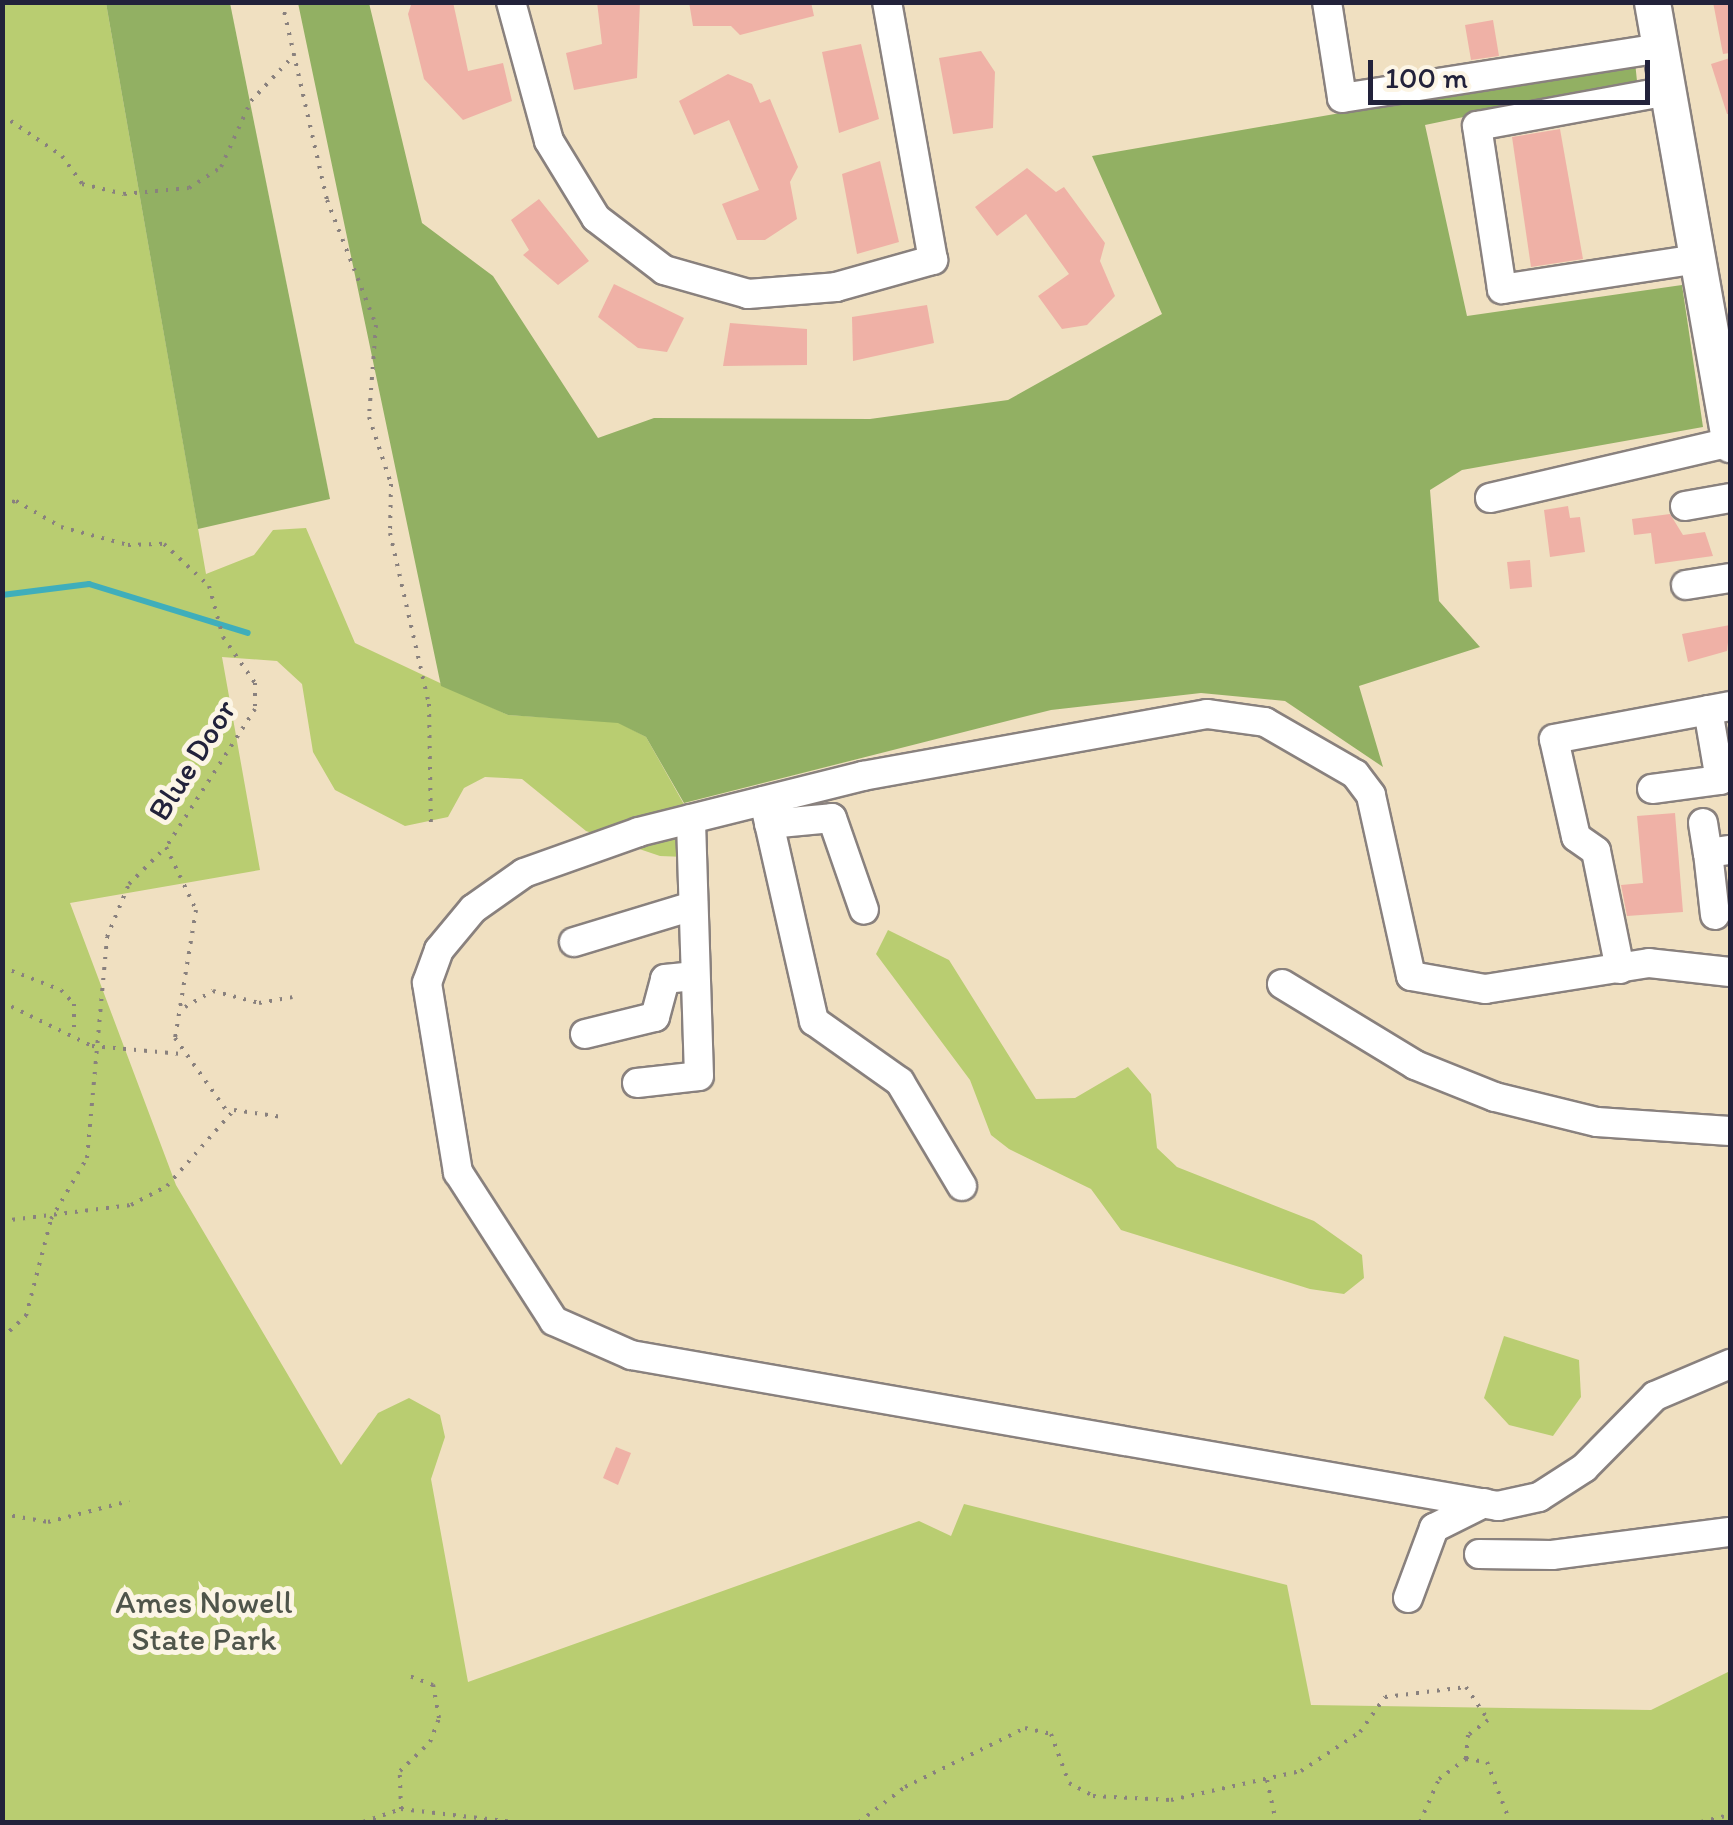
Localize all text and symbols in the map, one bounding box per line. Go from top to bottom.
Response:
scale bar [1373,40,1656,102]
text: 100 m [1385,59,1468,96]
street label: Blue Door [140,692,244,828]
park label: Ames Nowell State Park [115,1584,293,1659]

